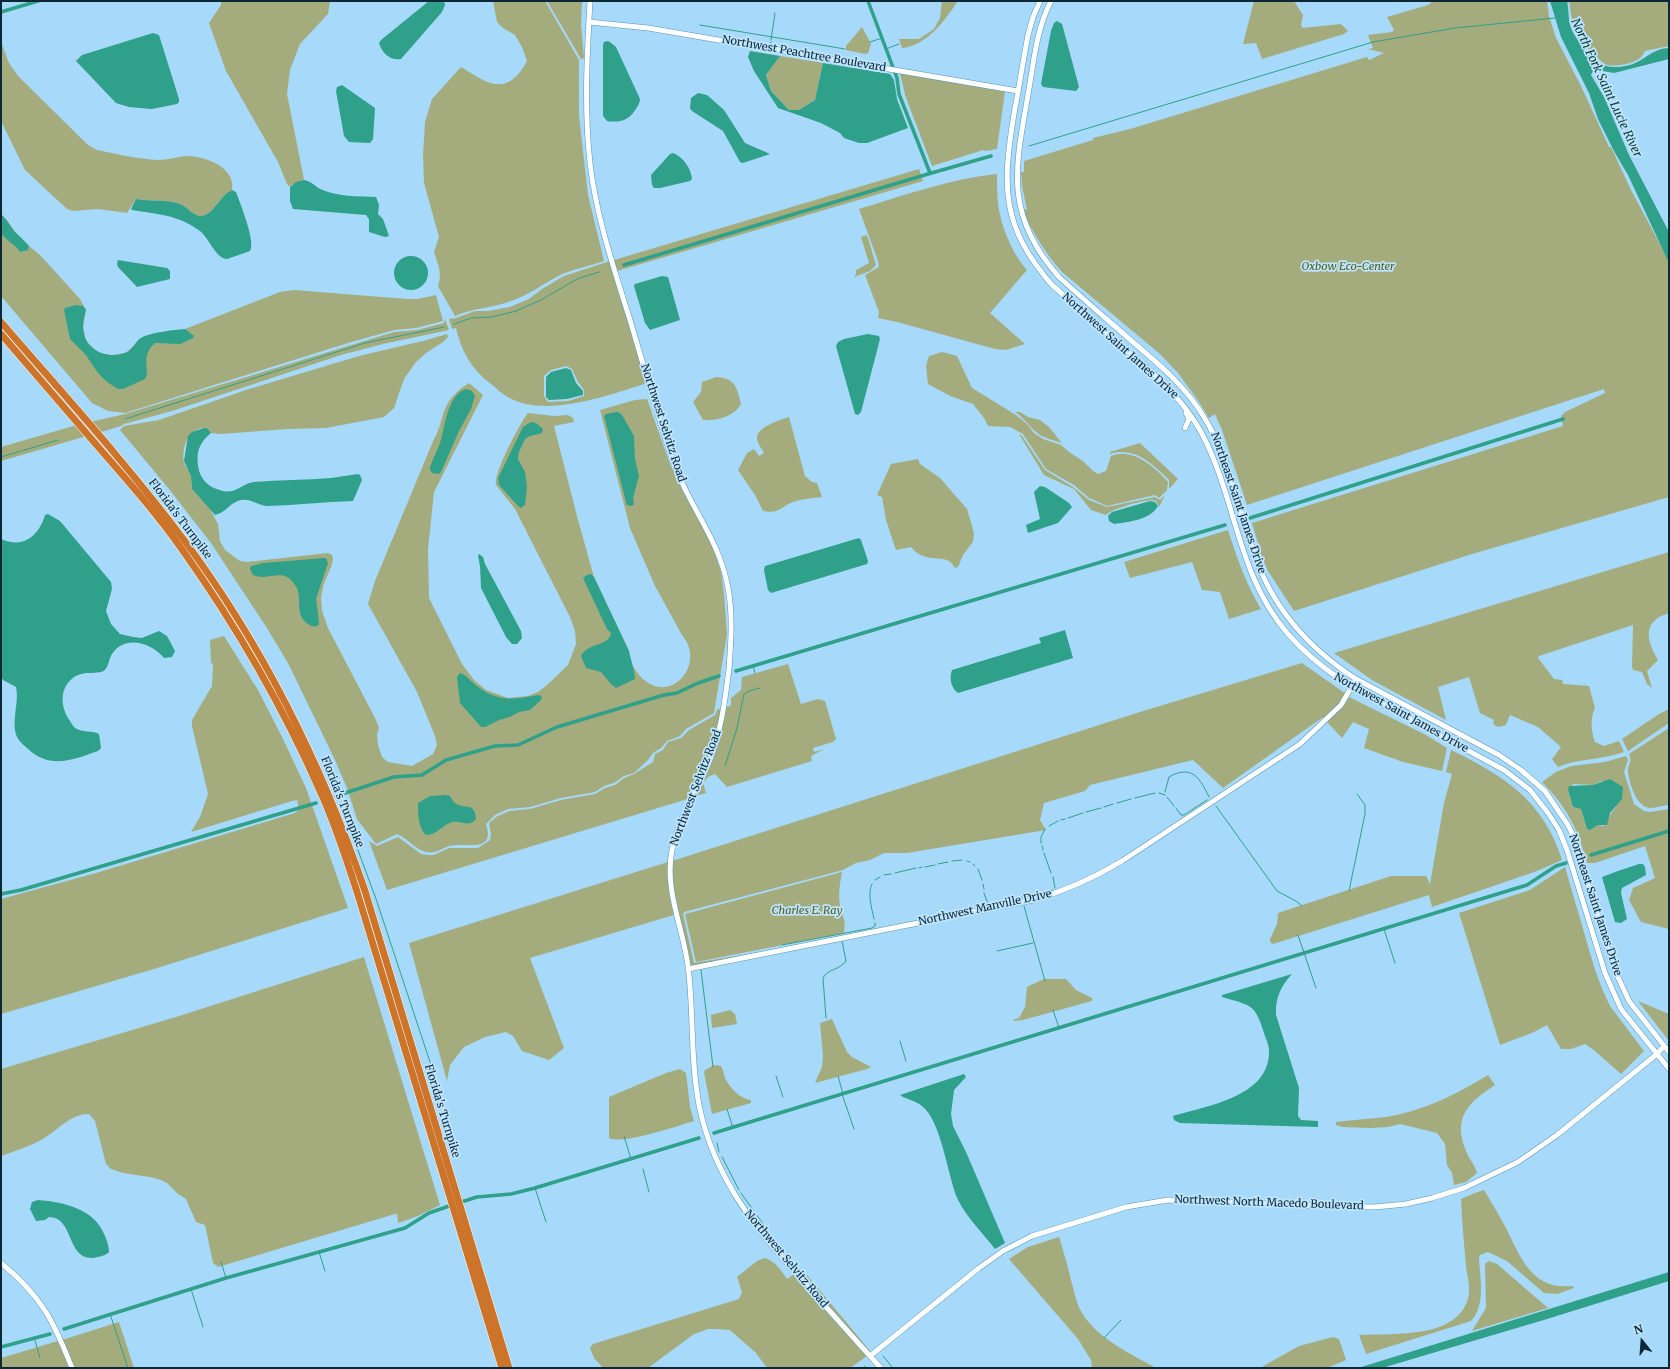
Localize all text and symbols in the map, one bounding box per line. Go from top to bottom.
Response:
water label: North Fork Saint Lucie River [1567,16,1645,160]
street label: Northwest Peachtree Boulevard [721,33,887,75]
park label: Oxbow Eco-Center [1302,260,1394,274]
street label: Northwest Saint James Drive [1059,290,1181,402]
street label: Northwest Selvitz Road [638,362,688,484]
street label: Northeast Saint James Drive [1208,431,1268,575]
street label: Florida's Turnpike [146,476,214,562]
street label: Northwest Saint James Drive [1332,670,1470,756]
street label: Northwest Selvitz Road [668,728,724,848]
street label: Florida's Turnpike [318,755,366,849]
street label: Northeast Saint James Drive [1566,832,1624,978]
street label: Northwest Manville Drive [917,887,1053,929]
park label: Charles E. Ray [772,904,842,918]
street label: Florida's Turnpike [422,1063,462,1159]
street label: Northwest North Macedo Boulevard [1174,1193,1364,1213]
street label: Northwest Selvitz Road [741,1208,831,1310]
north arrow [1622,1321,1662,1361]
text: N [1632,1322,1645,1337]

